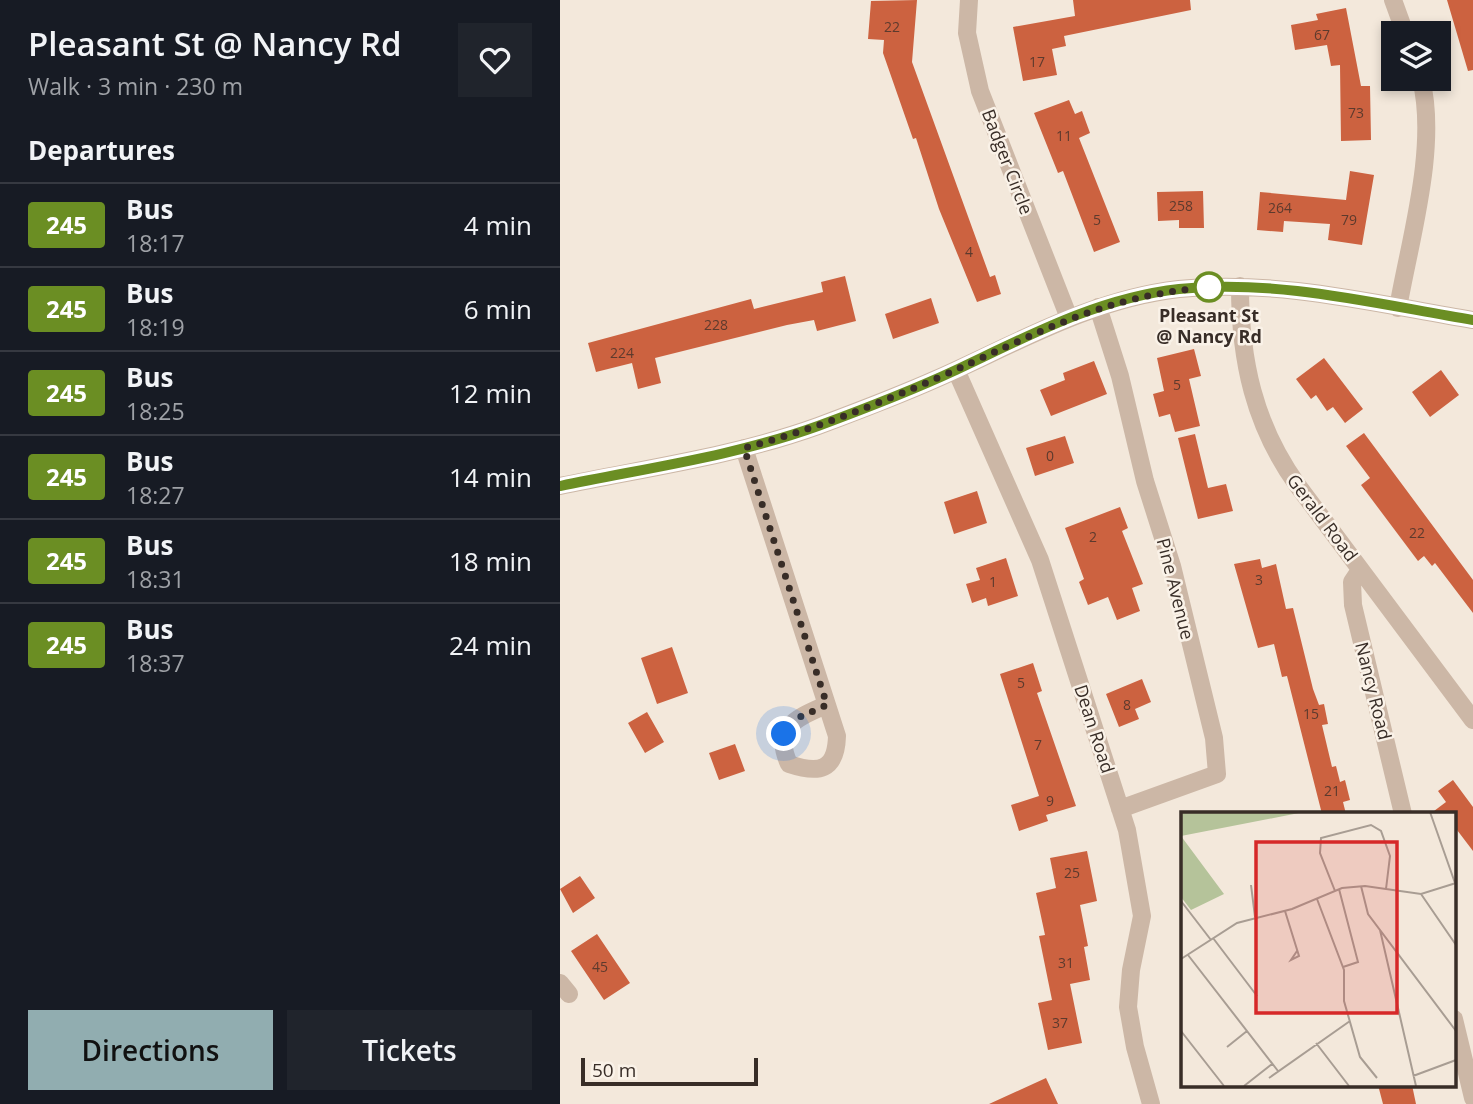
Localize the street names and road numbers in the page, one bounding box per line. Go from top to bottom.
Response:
street label: Badger Circle [977,105,1039,218]
street label: Gerald Road [1282,469,1364,566]
street label: Pine Avenue [1152,535,1200,642]
street label: Nancy Road [1350,639,1398,742]
street label: Dean Road [1069,681,1121,776]

